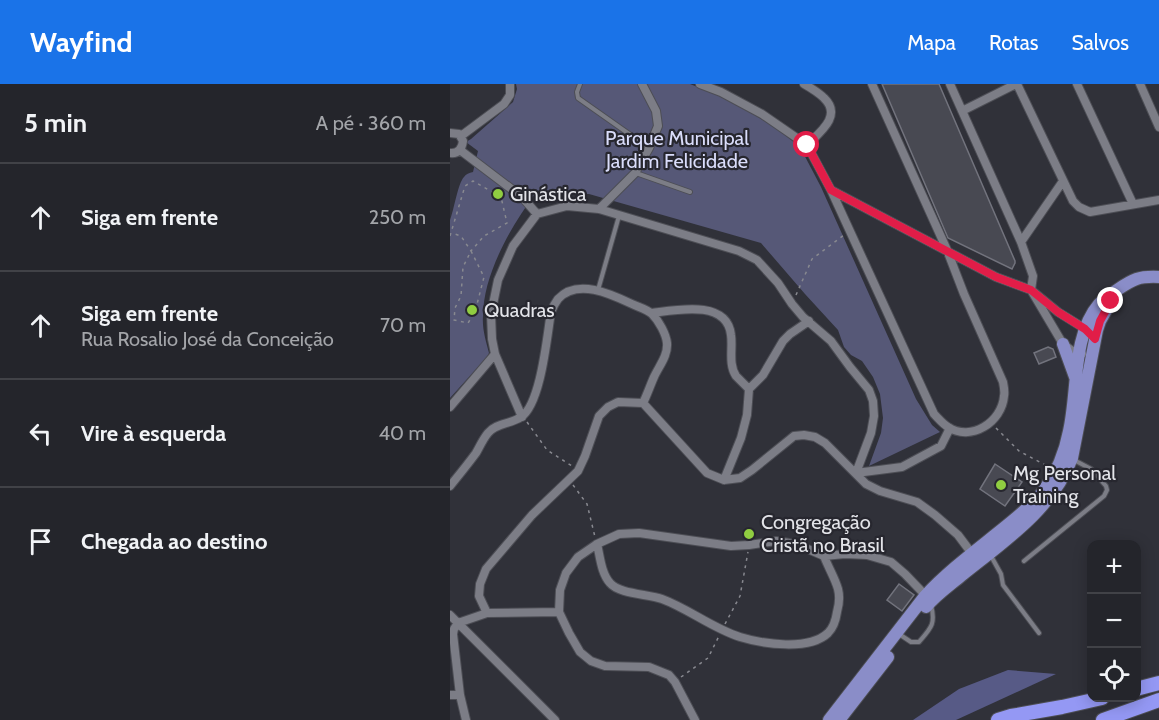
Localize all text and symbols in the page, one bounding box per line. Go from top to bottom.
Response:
text: Wayfind [30,25,132,59]
text: Mapa [907,30,956,55]
text: Rotas [989,30,1038,55]
text: Salvos [1071,30,1129,55]
text: 5 min [24,107,87,139]
text: A pé · 360 m [316,111,426,135]
park label: Parque Municipal Jardim Felicidade [605,126,749,173]
route start [793,131,819,157]
place label: Ginástica [510,182,587,206]
marker: Ginástica [491,187,505,201]
icon: ahead [24,201,57,234]
text: Siga em frente [81,204,218,231]
text: 250 m [369,205,426,229]
route end [1097,287,1123,313]
place label: Quadras [484,298,555,322]
text: Siga em frente [81,300,218,327]
marker: Quadras [465,303,479,317]
icon: ahead [24,309,57,342]
text: 70 m [380,313,426,337]
text: Rua Rosalio José da Conceição [81,327,334,351]
icon: left [24,417,57,450]
text: Vire à esquerda [81,420,226,447]
text: 40 m [378,421,426,445]
place label: Mg Personal Training [1013,461,1116,508]
marker: Mg Personal Training [994,478,1008,492]
place label: Congregação Cristã no Brasil [761,510,885,557]
icon: arrive [24,525,57,558]
marker: Congregação Cristã no Brasil [742,527,756,541]
text: Chegada ao destino [81,528,267,555]
map controls [1087,540,1141,702]
button: + [1087,540,1141,594]
button: − [1087,594,1141,648]
button: locate [1087,648,1141,702]

